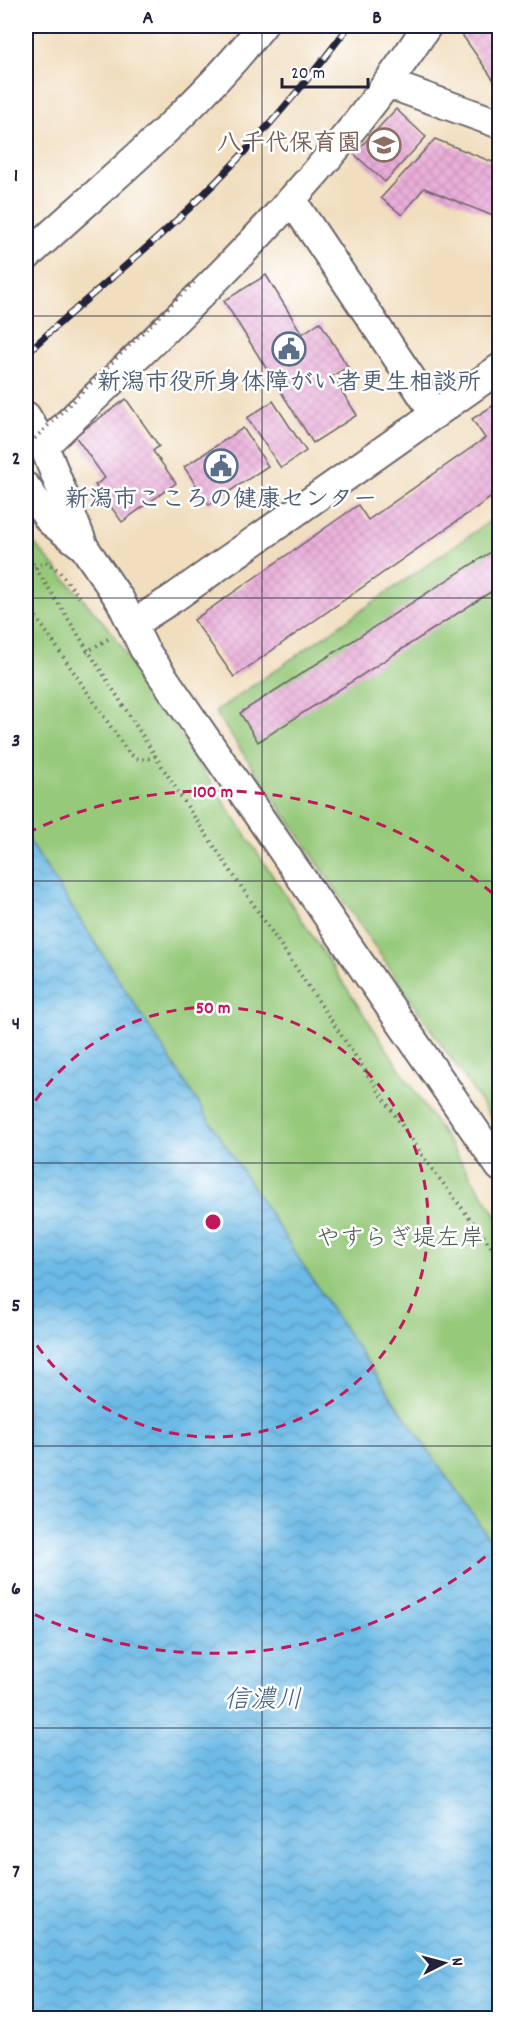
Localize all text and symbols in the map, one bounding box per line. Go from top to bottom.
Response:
text: A [143,5,154,33]
text: B [372,5,382,33]
scale bar [282,51,368,89]
text: 20 m [291,62,325,87]
school or university icon: 八千代保育園 [366,127,402,163]
place label: 八千代保育園 [217,128,361,162]
text: 1 [14,163,18,191]
public building icon: 新潟市役所身体障がい者更生相談所 [271,331,307,367]
place label: 新潟市役所身体障がい者更生相談所 [97,367,481,401]
text: 2 [12,446,20,474]
public building icon: 新潟市こころの健康センター [203,448,239,484]
place label: 新潟市こころの健康センター [65,484,377,518]
text: 3 [12,728,20,756]
text: 100 m [193,781,233,806]
text: 50 m [196,997,230,1022]
text: 4 [12,1011,20,1039]
centre of rings [203,1212,223,1232]
park label: やすらぎ堤左岸 [316,1223,484,1257]
text: 5 [11,1293,21,1321]
text: 6 [11,1576,21,1604]
water label: 信濃川 [224,1683,302,1720]
text: 7 [12,1859,20,1887]
north arrow [414,1933,474,1993]
text: N [445,1957,468,1967]

